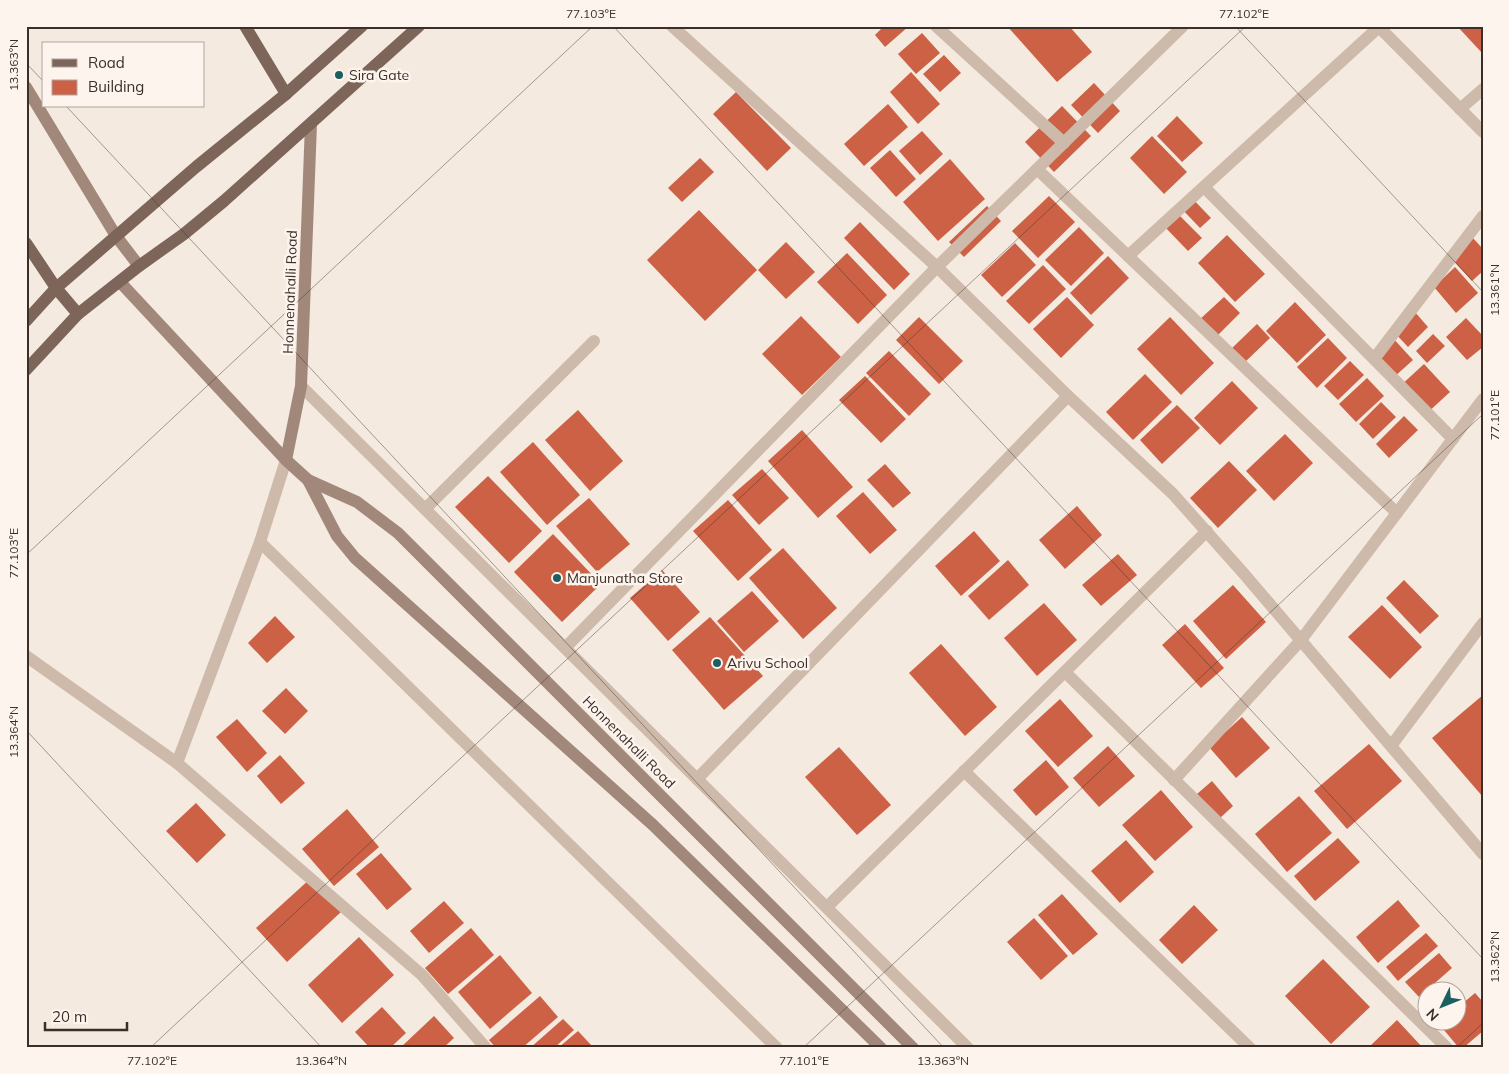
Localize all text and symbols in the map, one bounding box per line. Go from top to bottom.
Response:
text: 77.103°E [566,6,616,21]
text: 77.102°E [1219,6,1269,21]
text: 13.363°N [6,39,21,91]
legend [42,42,205,108]
text: Road [88,53,125,72]
place label: Sira Gate [349,66,409,84]
marker: Sira Gate [333,69,345,81]
text: Building [88,77,144,96]
street label: Honnenahalli Road [279,230,301,354]
text: 13.361°N [1487,264,1502,316]
text: 77.101°E [1487,390,1502,440]
text: 77.103°E [6,528,21,578]
place label: Manjunatha Store [567,569,683,587]
marker: Manjunatha Store [551,572,563,584]
place label: Arivu School [727,654,808,672]
marker: Arivu School [711,657,723,669]
street label: Honnenahalli Road [579,692,679,792]
text: 13.364°N [6,706,21,758]
text: 13.362°N [1487,931,1502,983]
north arrow [1416,982,1466,1032]
scale bar [45,999,128,1031]
text: N [1422,1005,1443,1025]
text: 20 m [52,1007,87,1026]
text: 77.102°E [127,1053,177,1068]
text: 13.364°N [295,1053,347,1068]
text: 77.101°E [779,1053,829,1068]
text: 13.363°N [917,1053,969,1068]

